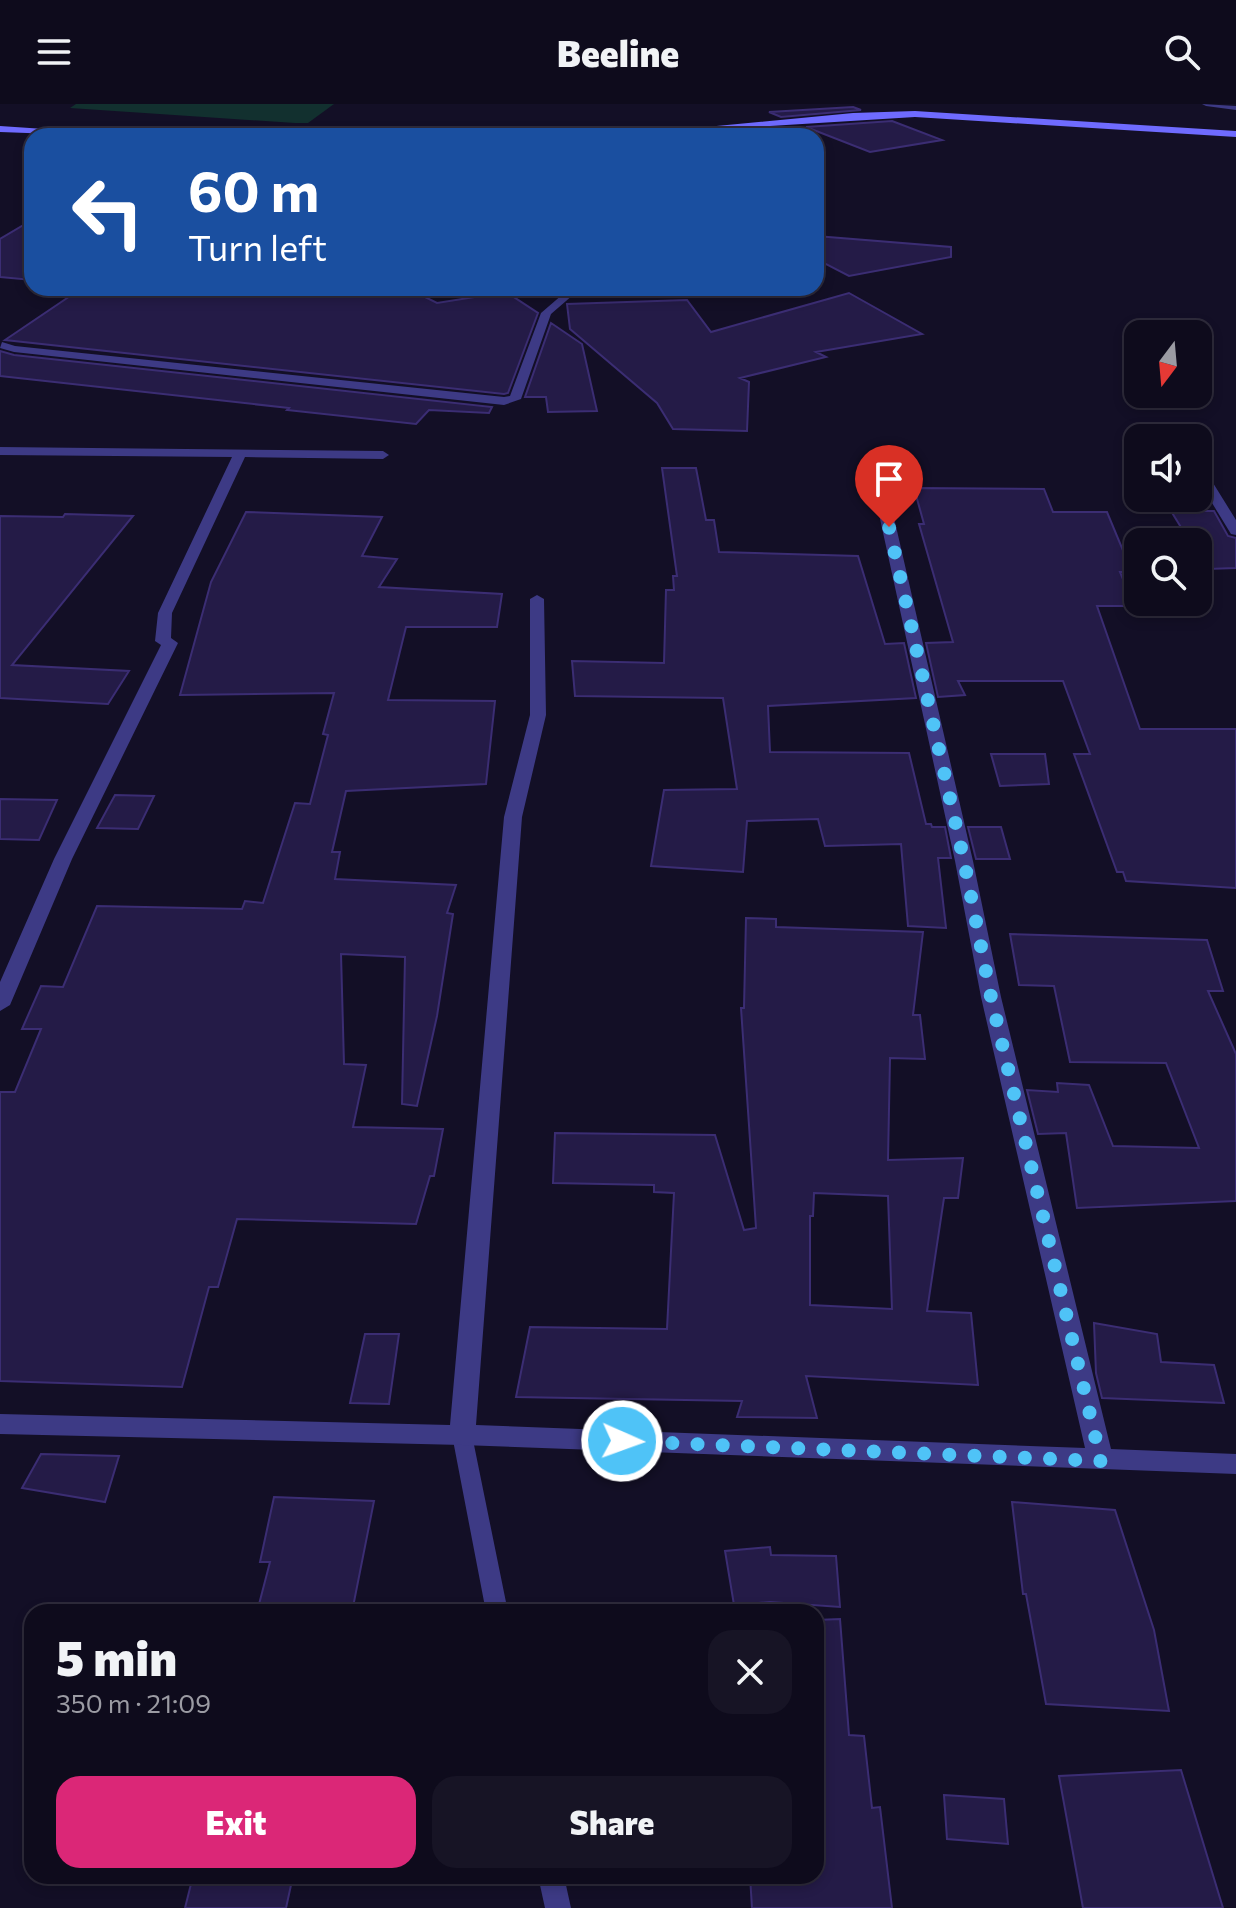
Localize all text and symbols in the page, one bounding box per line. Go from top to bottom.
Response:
icon: menu [32,30,76,74]
text: Beeline [557,30,679,74]
icon: search [1160,30,1204,74]
text: 60 m [188,155,319,224]
icon: left [56,160,160,264]
text: Turn left [188,224,327,268]
north arrow [1124,320,1212,408]
map controls [1124,320,1212,616]
button: sound [1124,424,1212,512]
pin [855,445,923,527]
icon: arrive [867,457,911,501]
button: search [1124,528,1212,616]
position arrow [580,1399,664,1483]
text: 5 min [56,1627,177,1686]
button: close [708,1630,792,1714]
text: 350 m · 21:09 [56,1687,211,1718]
button: Exit [56,1776,416,1868]
button: Share [432,1776,792,1868]

